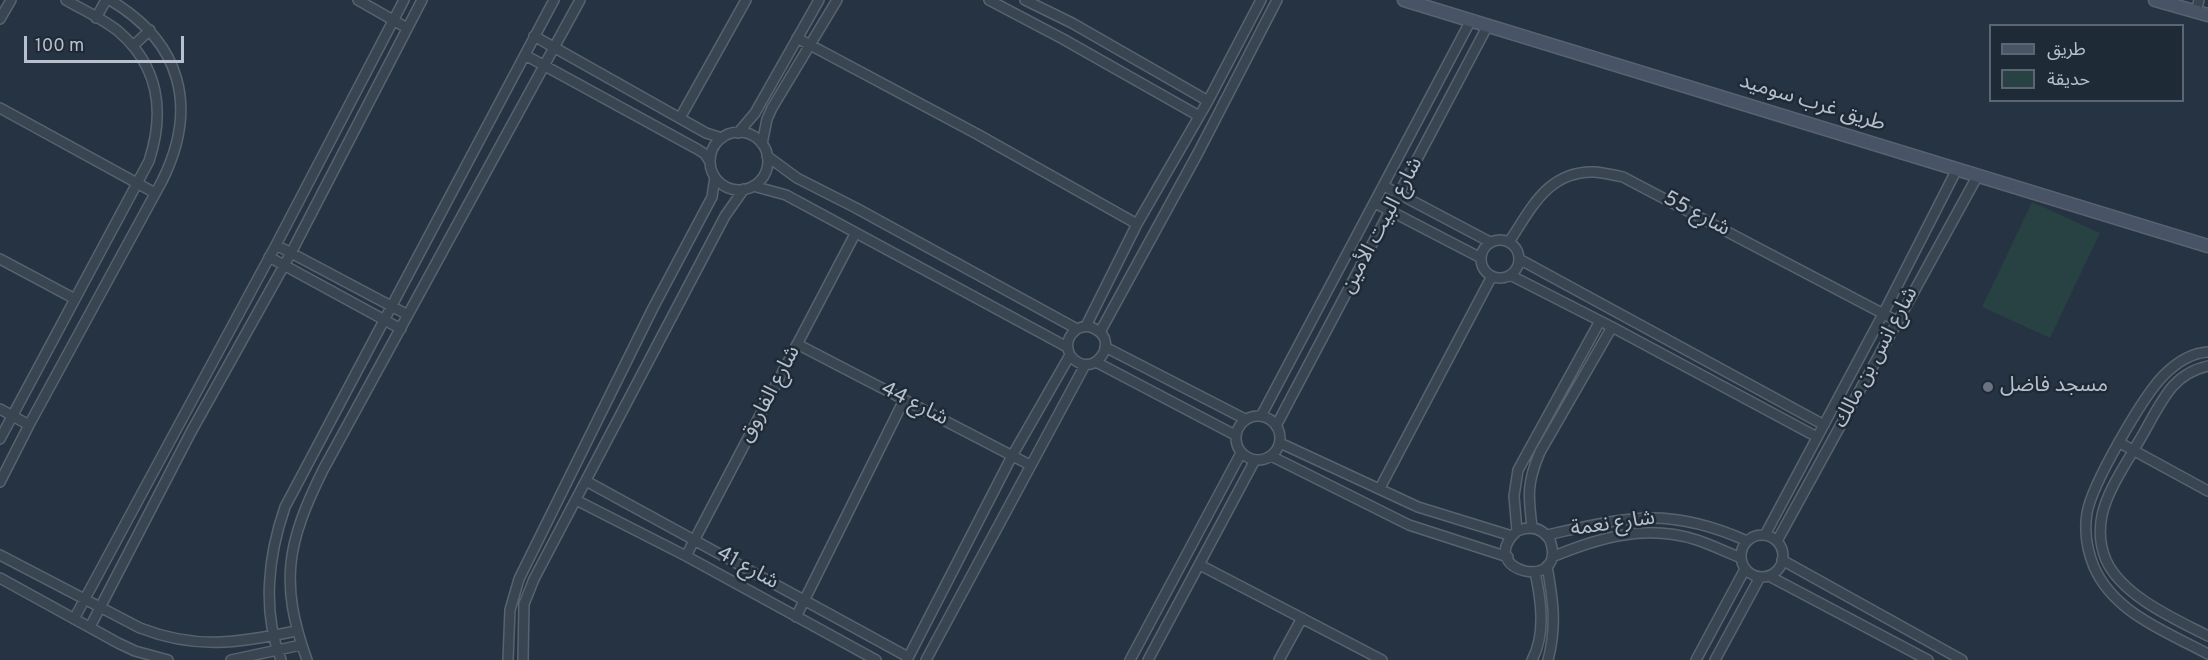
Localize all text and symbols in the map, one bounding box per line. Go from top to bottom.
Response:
scale bar [27,24,188,62]
legend [1989,24,2184,102]
text: 100 m [35,35,84,58]
text: طريق [2047,39,2086,62]
text: حديقة [2047,69,2090,92]
street label: طريق غرب سوميد [1736,70,1888,138]
street label: شارع البيت الأمين [1337,154,1429,298]
street label: شارع 55 [1658,187,1734,243]
street label: شارع انس بن مالك [1829,283,1925,433]
street label: شارع الفاروق [735,342,807,448]
place label: مسجد فاضل [2000,374,2108,400]
street label: شارع 44 [876,377,952,433]
marker: مسجد فاضل [1981,380,1995,394]
street label: شارع نعمة [1569,507,1657,543]
street label: شارع 41 [712,542,782,596]

